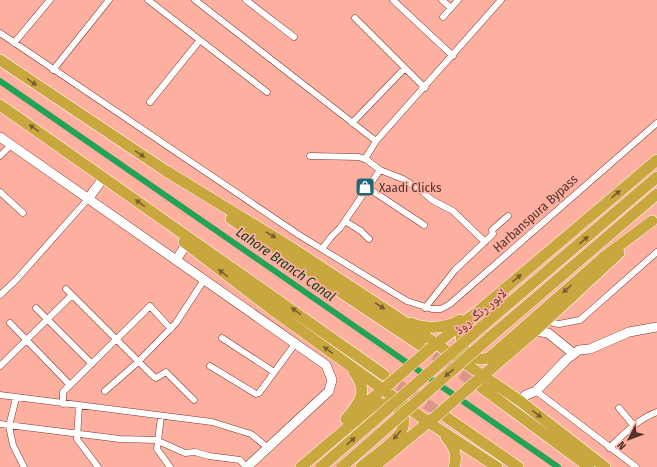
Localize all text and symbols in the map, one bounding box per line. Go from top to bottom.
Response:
one-way arrow [27,78,38,86]
one-way arrow [28,124,39,132]
one-way arrow [135,150,146,158]
street label: Harbanspura Bypass [490,171,581,255]
shop icon: Xaadi Clicks [354,176,376,198]
place label: Xaadi Clicks [379,180,442,195]
one-way arrow [611,190,622,199]
one-way arrow [134,199,145,208]
water label: Lahore Branch Canal [233,224,339,305]
one-way arrow [265,232,277,239]
one-way arrow [578,236,589,245]
one-way arrow [218,269,229,277]
one-way arrow [512,274,522,283]
street label: لاہور رنگ روڈ [451,285,510,338]
one-way arrow [562,285,573,294]
one-way arrow [375,302,385,310]
one-way arrow [290,307,301,315]
one-way arrow [323,346,333,354]
one-way arrow [444,368,455,377]
one-way arrow [531,410,542,419]
north arrow [609,419,649,459]
one-way arrow [393,430,402,440]
one-way arrow [345,437,356,446]
text: N [615,439,629,452]

